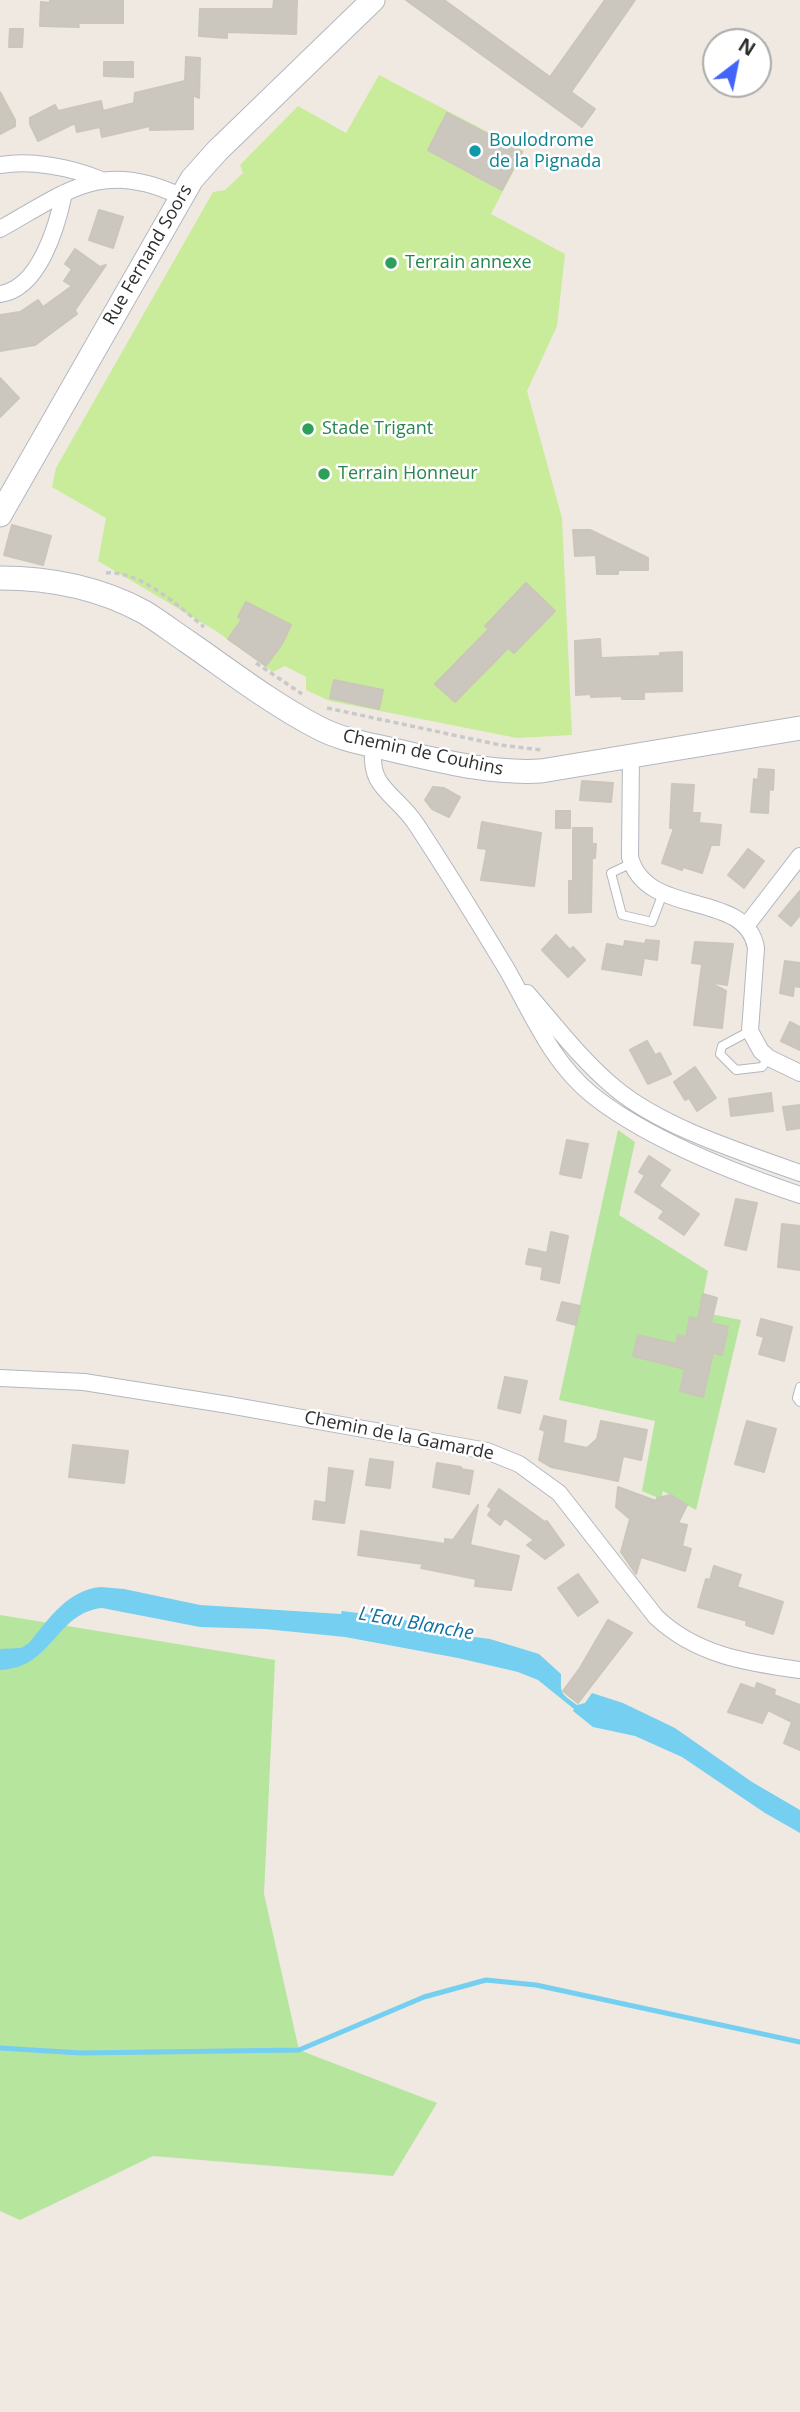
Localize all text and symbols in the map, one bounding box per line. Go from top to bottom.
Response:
north arrow [702,28,772,98]
text: N [734,32,761,62]
place label: Boulodrome de la Pignada [489,130,601,172]
marker: Boulodrome de la Pignada [467,143,483,159]
street label: Rue Fernand Soors [99,181,197,329]
place label: Terrain annexe [405,252,532,274]
marker: Terrain annexe [383,255,399,271]
place label: Stade Trigant [322,418,433,440]
marker: Stade Trigant [300,421,316,437]
place label: Terrain Honneur [338,463,478,485]
marker: Terrain Honneur [316,466,332,482]
street label: Chemin de Couhins [341,725,505,781]
street label: Chemin de la Gamarde [302,1407,496,1465]
water label: L'Eau Blanche [357,1603,475,1645]

